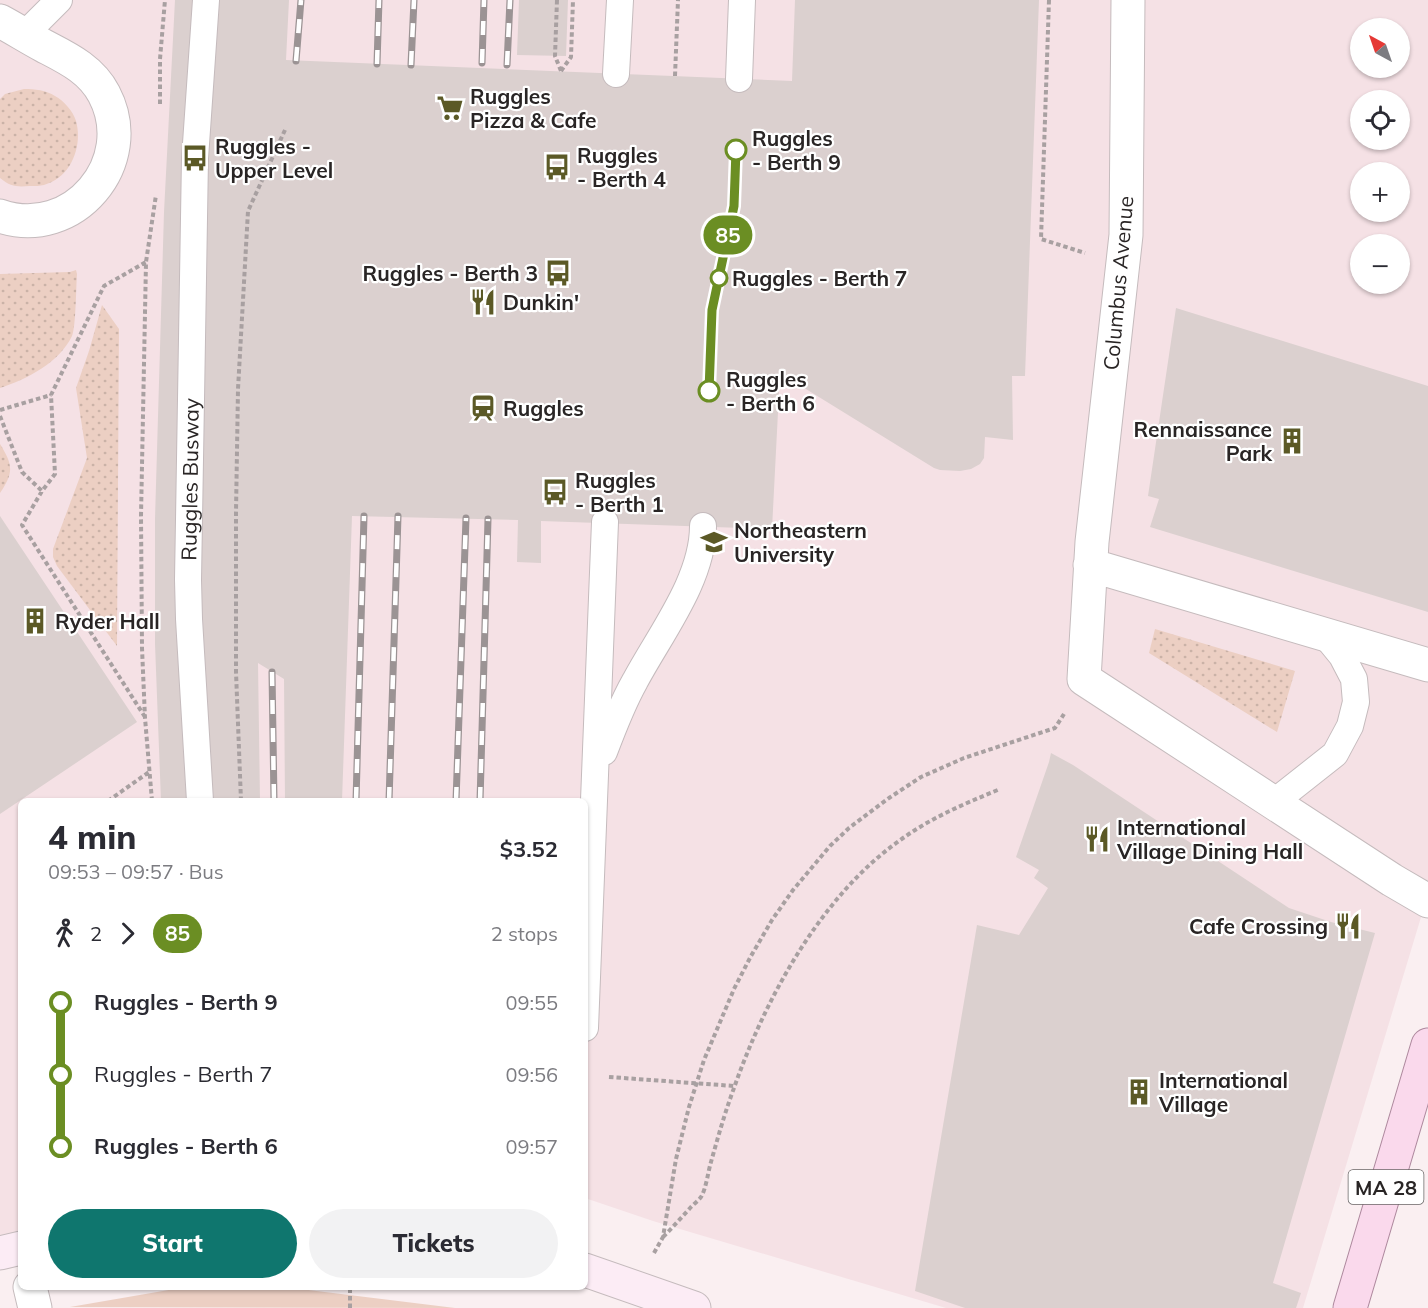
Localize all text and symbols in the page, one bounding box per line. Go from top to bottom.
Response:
north arrow [1350,18,1410,78]
map controls [1350,18,1410,294]
place label: Ruggles Pizza & Cafe [470,83,596,133]
button: locate [1350,90,1410,150]
supermarket icon: Ruggles Pizza & Cafe [435,93,465,123]
place label: Ruggles - Berth 9 [752,125,841,175]
place label: Ruggles - Upper Level [215,133,333,183]
marker: Ruggles - Berth 9 [725,139,747,161]
place label: Ruggles - Berth 4 [577,142,666,192]
bus stop icon: Ruggles - Upper Level [180,143,210,173]
bus stop icon: Ruggles - Berth 4 [542,152,572,182]
button: + [1350,162,1410,222]
street label: Columbus Avenue [1097,195,1139,371]
line badge: 85 [701,216,755,254]
text: 85 [715,222,741,248]
button: − [1350,234,1410,294]
bus stop icon: Ruggles - Berth 3 [543,258,573,288]
place label: Ruggles - Berth 3 [363,260,538,286]
place label: Ruggles - Berth 7 [732,265,907,291]
marker: Ruggles - Berth 7 [710,269,728,287]
restaurant icon: Dunkin' [468,287,498,317]
place label: Dunkin' [503,289,579,315]
place label: Ruggles - Berth 6 [726,366,815,416]
marker: Ruggles - Berth 6 [698,380,720,402]
station icon: Ruggles [468,393,498,423]
place label: Ruggles [503,395,584,421]
street label: Ruggles Busway [175,398,204,561]
place label: Rennaissance Park [1134,416,1272,466]
building icon: Rennaissance Park [1277,426,1307,456]
place label: Ruggles - Berth 1 [575,467,664,517]
bus stop icon: Ruggles - Berth 1 [540,477,570,507]
place label: Northeastern University [734,517,867,567]
school or university icon: Northeastern University [699,527,729,557]
building icon: Ryder Hall [20,606,50,636]
place label: Ryder Hall [55,608,160,634]
place label: International Village Dining Hall [1116,814,1303,864]
text: 4 min [48,816,136,857]
restaurant icon: International Village Dining Hall [1082,824,1112,854]
text: $3.52 [500,835,558,863]
text: 09:53 – 09:57 · Bus [48,859,224,884]
restaurant icon: Cafe Crossing [1333,911,1363,941]
place label: Cafe Crossing [1189,913,1328,939]
icon: walk [48,917,81,950]
icon: forward [111,917,144,950]
text: 85 [165,920,190,946]
text: 2 [90,921,102,946]
text: 2 stops [491,921,558,946]
text: Ruggles - Berth 9 [94,988,278,1016]
text: 09:55 [505,990,558,1015]
text: Ruggles - Berth 7 [94,1060,273,1088]
text: 09:56 [505,1062,558,1087]
place label: International Village [1158,1067,1288,1117]
building icon: International Village [1124,1077,1154,1107]
text: Ruggles - Berth 6 [94,1132,278,1160]
text: 09:57 [505,1134,558,1159]
road number: MA 28 [1348,1170,1424,1204]
button: Start [48,1209,297,1278]
button: Tickets [309,1209,558,1278]

